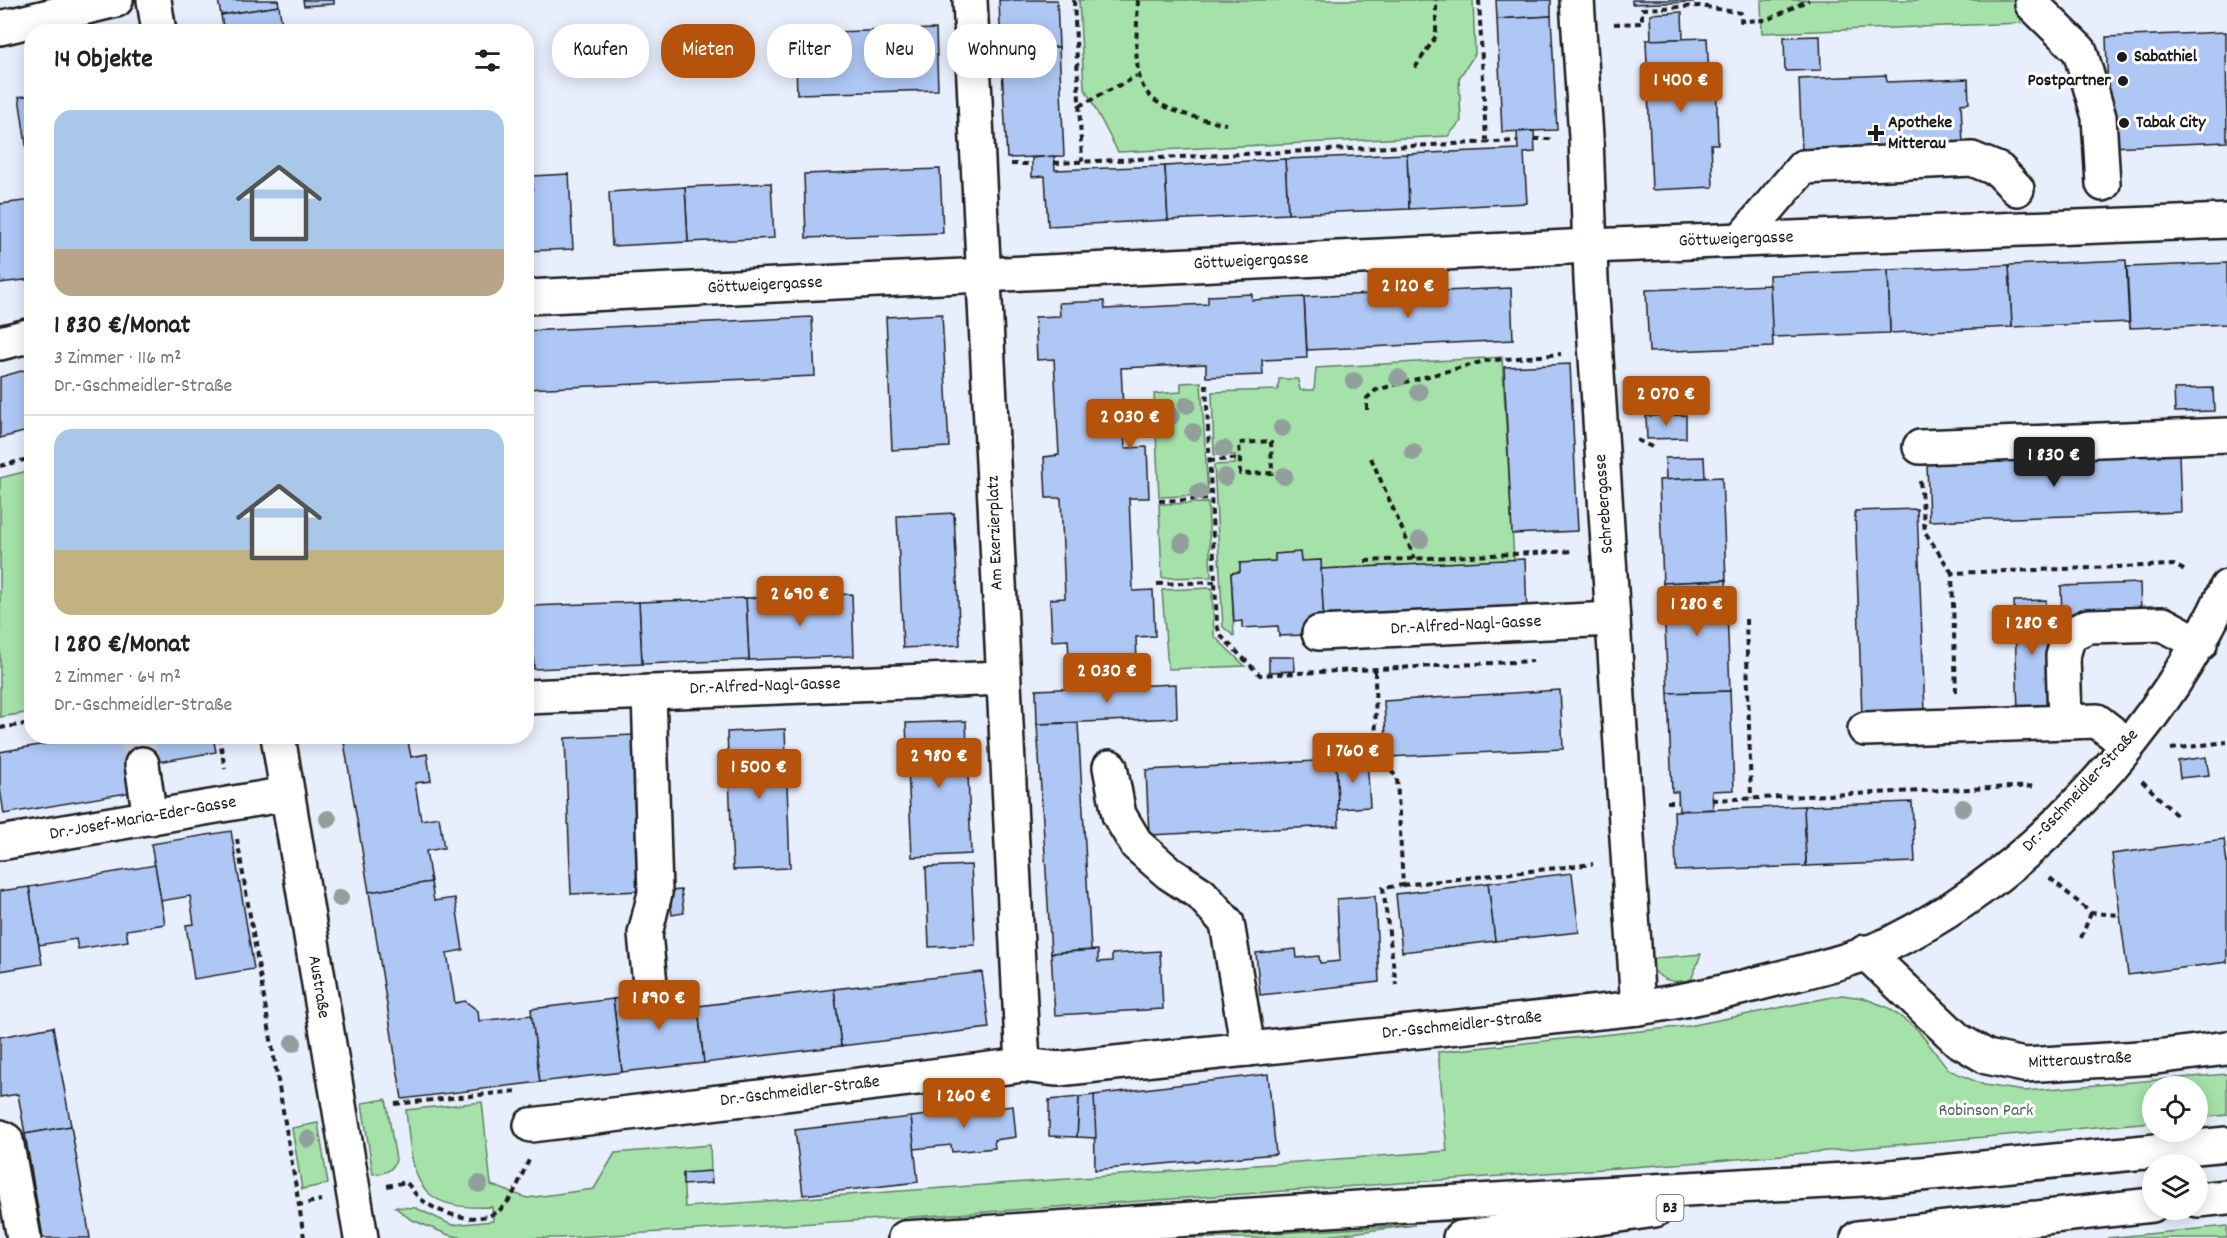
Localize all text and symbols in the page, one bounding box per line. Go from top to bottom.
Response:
chip: Kaufen [552,24,649,78]
chip: Mieten [661,24,755,78]
chip: Filter [767,24,852,78]
chip: Neu [864,24,935,78]
chip: Wohnung [947,24,1057,78]
text: 14 Objekte [54,42,153,79]
icon: filters [471,44,504,77]
place label: Sabathiel [2134,45,2198,70]
marker: Sabathiel [2115,50,2129,64]
pin: 1 400 € [1626,62,1736,113]
text: 1 400 € [1654,67,1708,95]
place label: Postpartner [2028,69,2111,94]
marker: Postpartner [2116,74,2130,88]
place label: Apotheke Mitterau [1888,111,1952,157]
place label: Tabak City [2136,111,2206,136]
marker: Tabak City [2117,116,2131,130]
marker: Apotheke Mitterau [1869,126,1883,140]
icon: home [225,149,333,257]
street label: Göttweigergasse [1678,225,1794,255]
street label: Göttweigergasse [1193,247,1309,277]
pin: 2 120 € [1353,268,1463,319]
street label: Göttweigergasse [707,271,823,301]
text: 2 120 € [1381,273,1435,301]
text: 1 830 €/Monat [54,308,190,345]
text: 3 Zimmer · 116 m² [54,345,182,373]
text: Dr.-Gschmeidler-Straße [54,373,232,401]
pin: 2 070 € [1611,376,1721,427]
text: 2 070 € [1637,381,1695,409]
pin: 2 030 € [1075,399,1185,450]
text: 2 030 € [1100,404,1160,432]
pin: 1 830 € [1999,437,2109,488]
text: 1 830 € [2028,442,2080,470]
street label: Schrebergasse [1589,453,1621,555]
icon: home [225,468,333,576]
street label: Am Exerzierplatz [981,475,1010,591]
pin: 2 690 € [745,576,855,627]
text: 2 690 € [771,581,829,609]
pin: 1 280 € [1642,586,1752,637]
text: 1 280 € [1671,591,1723,619]
pin: 1 280 € [1977,605,2087,656]
street label: Dr.-Alfred-Nagl-Gasse [1390,610,1542,642]
text: 1 280 € [2006,610,2058,638]
text: 1 280 €/Monat [54,627,190,664]
pin: 2 030 € [1052,653,1162,704]
text: 2 030 € [1077,658,1137,686]
text: 2 Zimmer · 64 m² [54,664,181,692]
street label: Dr.-Alfred-Nagl-Gasse [689,672,841,702]
text: Dr.-Gschmeidler-Straße [54,692,232,720]
street label: Dr.-Gschmeidler-Straße [2017,724,2145,858]
pin: 1 760 € [1298,733,1408,784]
pin: 2 980 € [884,738,994,789]
text: 1 760 € [1326,738,1380,766]
text: 2 980 € [910,743,968,771]
pin: 1 500 € [704,749,814,800]
text: 1 500 € [731,754,787,782]
street label: Dr.-Josef-Maria-Eder-Gasse [48,790,238,848]
street label: Austraße [301,954,335,1020]
pin: 1 890 € [604,980,714,1031]
text: 1 890 € [633,985,685,1013]
street label: Dr.-Gschmeidler-Straße [1381,1005,1543,1047]
street label: Mitteraustraße [2028,1046,2133,1076]
street label: Dr.-Gschmeidler-Straße [719,1070,881,1114]
map controls [2142,1076,2208,1220]
button: locate [2142,1076,2208,1142]
pin: 1 260 € [909,1078,1019,1129]
text: 1 260 € [937,1083,991,1111]
park label: Robinson Park [1939,1099,2033,1124]
button: layers [2142,1154,2208,1220]
road number: B3 [1656,1195,1684,1221]

